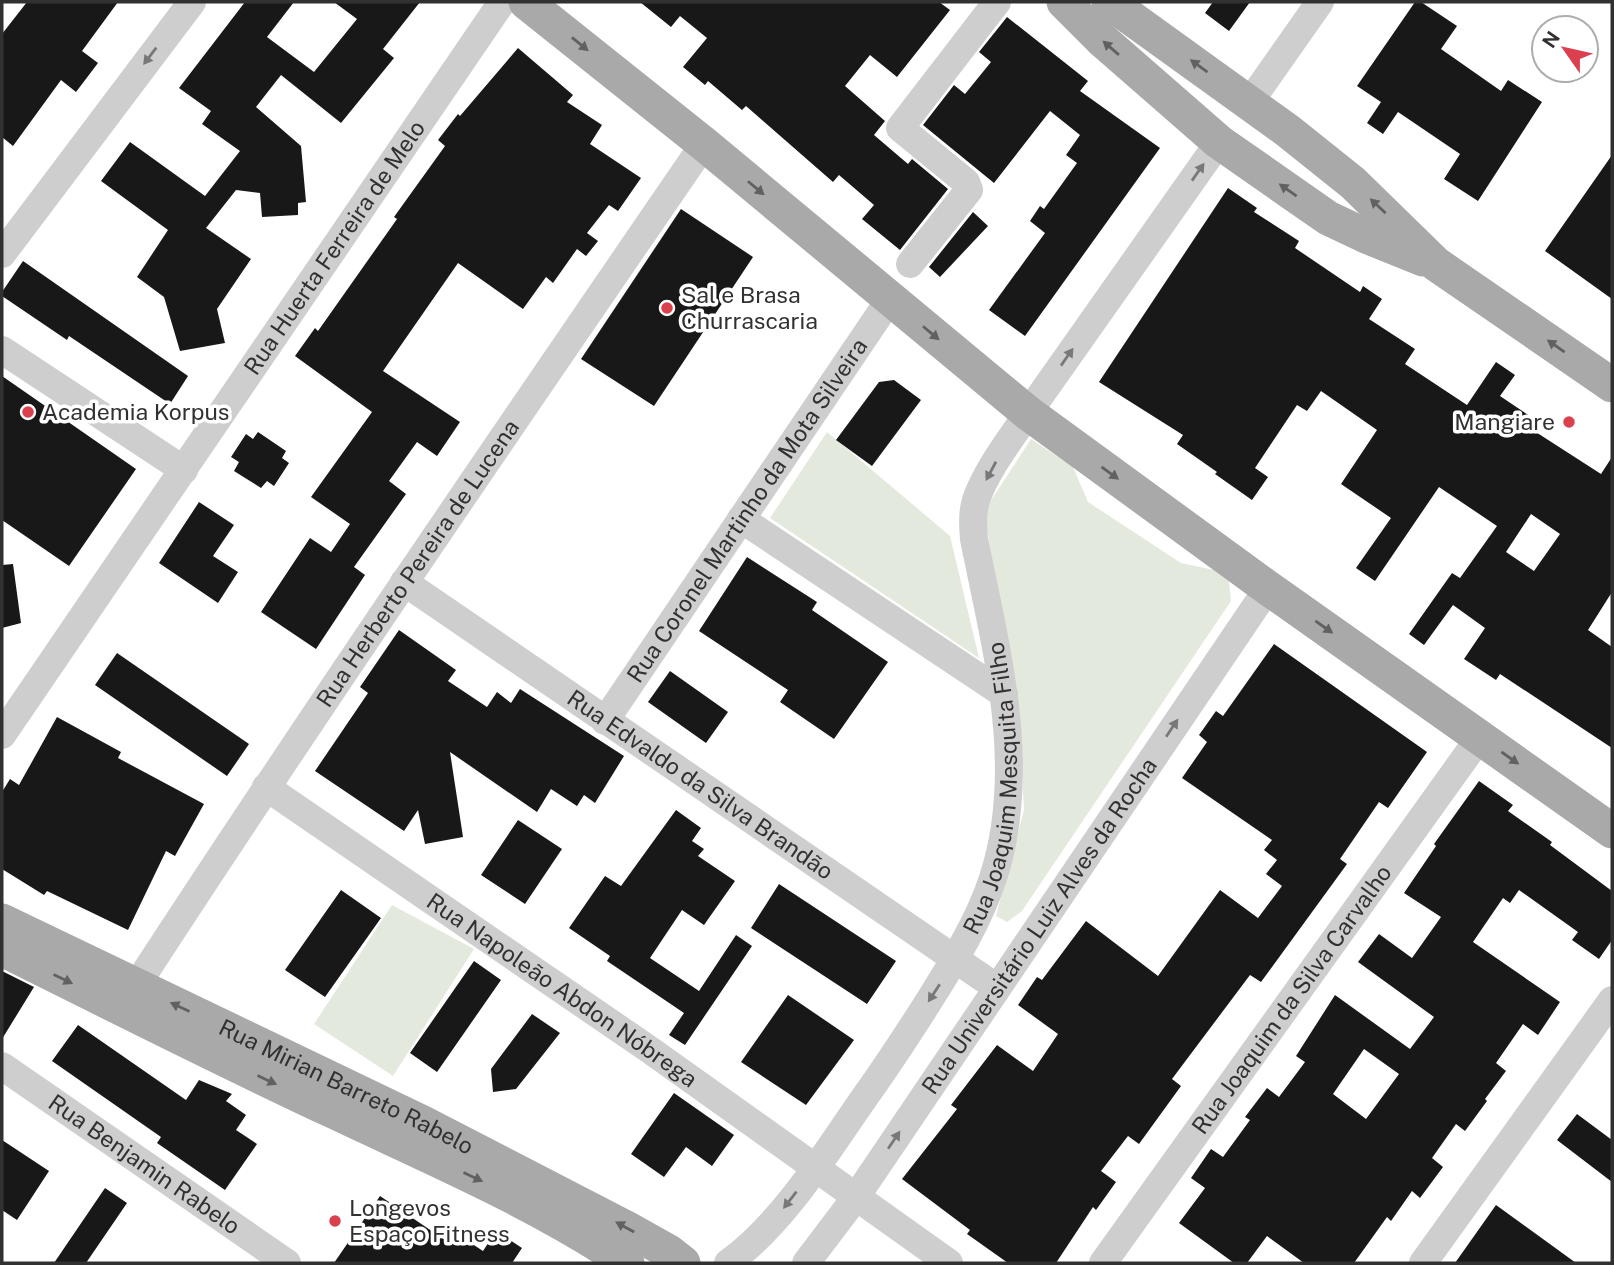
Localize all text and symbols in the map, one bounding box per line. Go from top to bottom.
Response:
north arrow [1530,14,1600,84]
text: N [1538,27,1564,52]
one-way arrow [570,37,588,52]
one-way arrow [1102,40,1120,56]
one-way arrow [143,46,158,64]
one-way arrow [1190,59,1208,73]
street label: Rua Huerta Ferreira de Melo [238,115,430,379]
one-way arrow [1191,163,1205,181]
one-way arrow [748,180,765,195]
one-way arrow [1279,183,1297,197]
one-way arrow [1369,198,1387,214]
place label: Sal e Brasa Churrascaria [681,281,818,334]
marker: Sal e Brasa Churrascaria [659,300,675,316]
one-way arrow [923,325,940,340]
street label: Rua Coronel Martinho da Mota Silveira [621,333,872,687]
one-way arrow [1547,339,1565,353]
one-way arrow [1060,348,1074,366]
place label: Academia Korpus [42,398,229,425]
marker: Academia Korpus [20,404,36,420]
place label: Mangiare [1454,408,1555,435]
street label: Rua Herberto Pereira de Lucena [311,414,524,712]
marker: Mangiare [1561,414,1577,430]
one-way arrow [986,461,998,481]
one-way arrow [1101,466,1119,480]
one-way arrow [1315,620,1333,634]
street label: Rua Joaquim Mesquita Filho [957,640,1022,939]
street label: Rua Edvaldo da Silva Brandão [562,684,839,885]
one-way arrow [1165,719,1178,738]
one-way arrow [1501,751,1519,765]
street label: Rua Universitário Luiz Alves da Rocha [916,753,1162,1099]
street label: Rua Joaquim da Silva Carvalho [1186,860,1397,1139]
street label: Rua Napoleão Abdon Nóbrega [422,887,703,1092]
one-way arrow [53,974,73,985]
one-way arrow [927,983,940,1003]
one-way arrow [170,1001,190,1013]
street label: Rua Mirian Barreto Rabelo [215,1013,478,1160]
one-way arrow [257,1075,277,1086]
street label: Rua Benjamin Rabelo [44,1088,245,1239]
one-way arrow [887,1131,900,1150]
one-way arrow [462,1172,483,1183]
one-way arrow [782,1190,797,1208]
place label: Longevos Espaço Fitness [349,1194,510,1247]
marker: Longevos Espaço Fitness [327,1213,343,1229]
one-way arrow [615,1222,635,1233]

